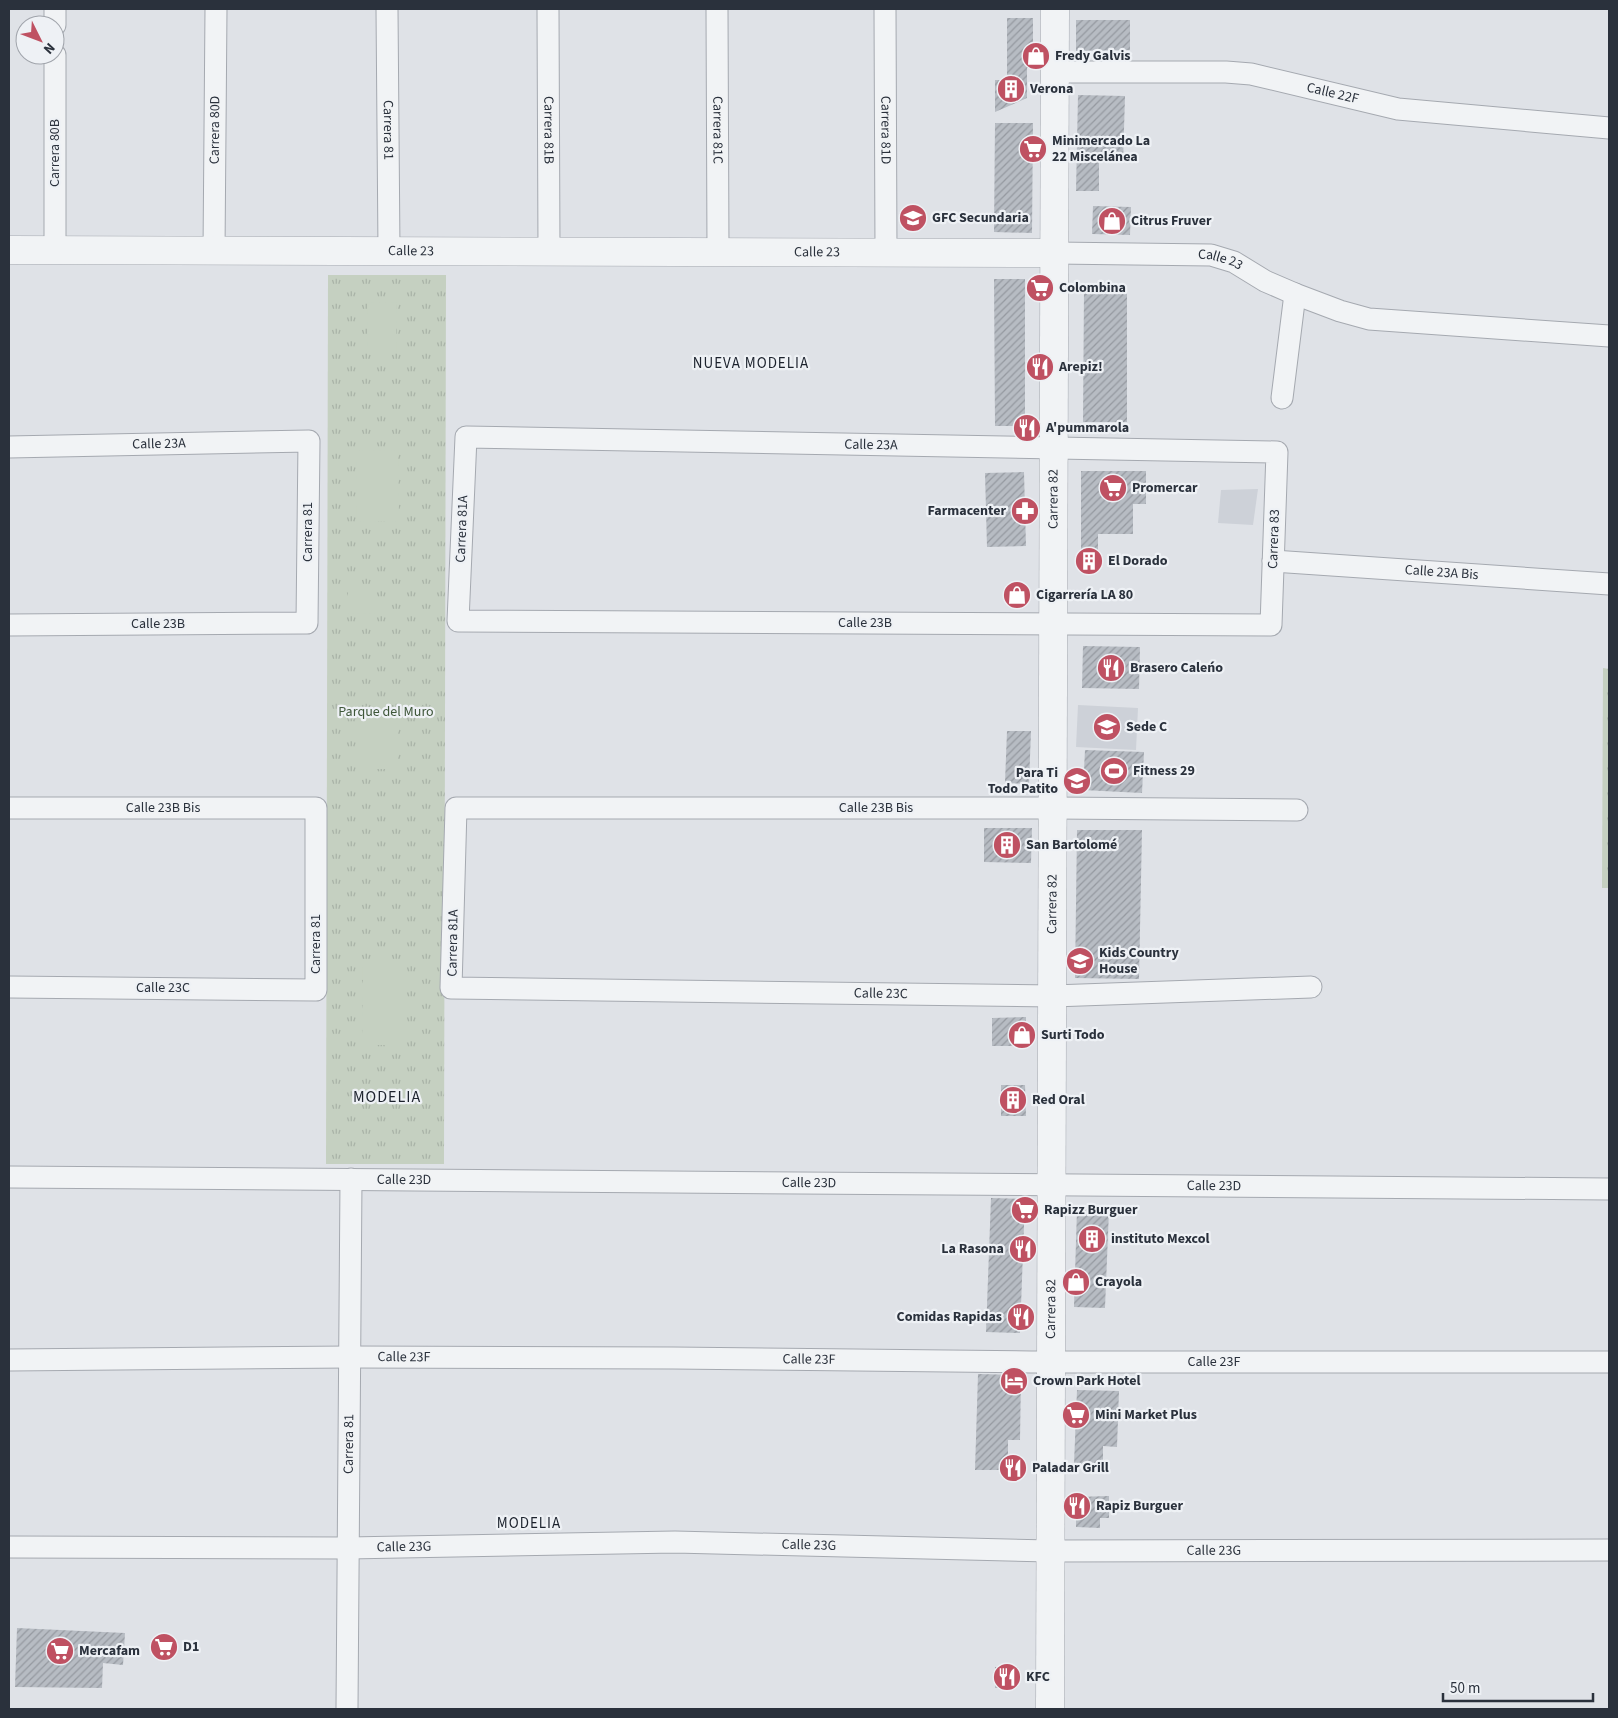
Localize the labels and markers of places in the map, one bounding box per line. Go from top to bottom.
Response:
shop icon: Fredy Galvis [1021,41,1051,71]
place label: Fredy Galvis [1055,46,1131,66]
building icon: Verona [996,74,1026,104]
place label: Verona [1029,79,1073,99]
place label: Minimercado La 22 Miscelánea [1052,131,1150,167]
supermarket icon: Minimercado La 22 Miscelánea [1018,134,1048,164]
school or university icon: GFC Secundaria [898,203,928,233]
shop icon: Citrus Fruver [1097,206,1127,236]
place label: GFC Secundaria [932,208,1029,228]
place label: Citrus Fruver [1131,211,1212,231]
supermarket icon: Colombina [1025,273,1055,303]
place label: Colombina [1059,278,1126,298]
restaurant icon: Arepiz! [1025,352,1055,382]
place label: Arepiz! [1058,357,1103,377]
restaurant icon: A'pummarola [1012,413,1042,443]
place label: A'pummarola [1045,418,1129,438]
supermarket icon: Promercar [1098,473,1128,503]
place label: Promercar [1132,478,1198,498]
pharmacy icon: Farmacenter [1010,496,1040,526]
place label: Farmacenter [928,501,1006,521]
building icon: El Dorado [1074,546,1104,576]
place label: El Dorado [1108,551,1168,571]
shop icon: Cigarrería LA 80 [1002,580,1032,610]
place label: Cigarrería LA 80 [1036,585,1133,605]
restaurant icon: Brasero Caleńo [1096,653,1126,683]
place label: Brasero Caleńo [1130,658,1223,678]
school or university icon: Sede C [1092,712,1122,742]
place label: Sede C [1126,717,1167,737]
sports icon: Fitness 29 [1099,756,1129,786]
place label: Fitness 29 [1133,761,1195,781]
place label: Para Ti Todo Patito [988,763,1058,799]
school or university icon: Para Ti Todo Patito [1062,766,1092,796]
building icon: San Bartolomé [992,830,1022,860]
place label: San Bartolomé [1026,835,1117,855]
place label: Kids Country House [1099,943,1179,979]
school or university icon: Kids Country House [1065,946,1095,976]
shop icon: Surti Todo [1007,1020,1037,1050]
place label: Surti Todo [1041,1025,1105,1045]
building icon: Red Oral [998,1085,1028,1115]
place label: Red Oral [1032,1090,1085,1110]
supermarket icon: Rapizz Burguer [1010,1195,1040,1225]
place label: Rapizz Burguer [1044,1200,1138,1220]
building icon: instituto Mexcol [1077,1224,1107,1254]
place label: instituto Mexcol [1111,1229,1209,1249]
restaurant icon: La Rasona [1008,1234,1038,1264]
place label: La Rasona [941,1239,1004,1259]
shop icon: Crayola [1061,1267,1091,1297]
place label: Crayola [1095,1272,1142,1292]
restaurant icon: Comidas Rapidas [1006,1302,1036,1332]
place label: Comidas Rapidas [896,1307,1002,1327]
hotel icon: Crown Park Hotel [999,1366,1029,1396]
place label: Crown Park Hotel [1033,1371,1140,1391]
supermarket icon: Mini Market Plus [1061,1400,1091,1430]
place label: Mini Market Plus [1095,1405,1197,1425]
restaurant icon: Paladar Grill [998,1453,1028,1483]
place label: Paladar Grill [1032,1458,1109,1478]
restaurant icon: Rapiz Burguer [1062,1491,1092,1521]
place label: Rapiz Burguer [1096,1496,1184,1516]
supermarket icon: D1 [149,1632,179,1662]
supermarket icon: Mercafam [45,1636,75,1666]
place label: D1 [183,1637,199,1657]
place label: Mercafam [79,1641,140,1661]
restaurant icon: KFC [992,1662,1022,1692]
place label: KFC [1026,1667,1050,1687]

